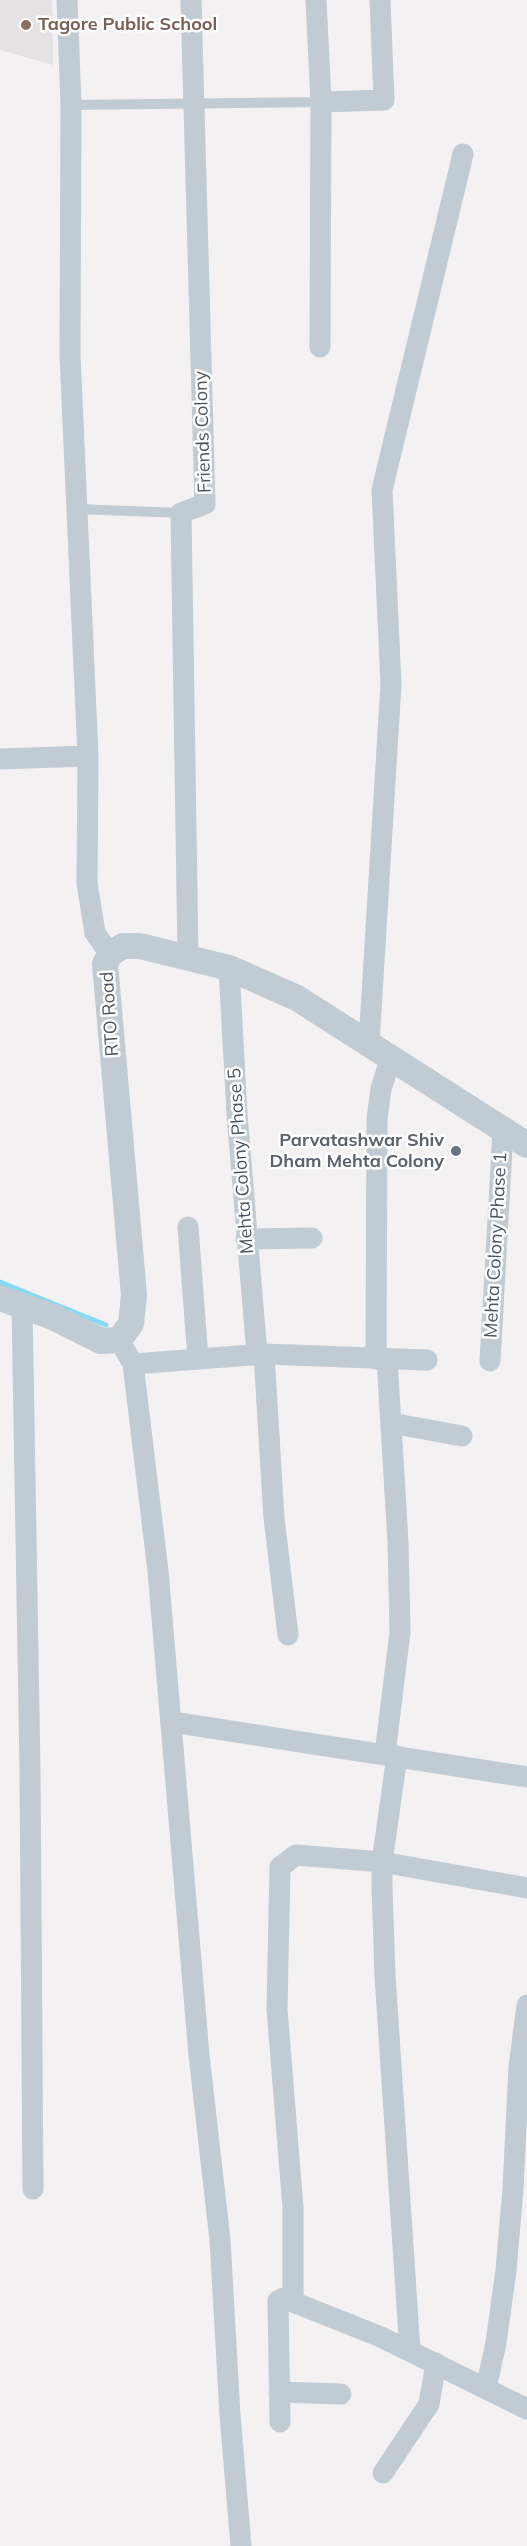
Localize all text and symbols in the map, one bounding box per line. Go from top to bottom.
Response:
place label: Tagore Public School [38,14,217,36]
marker: Tagore Public School [19,18,33,32]
street label: Friends Colony [190,371,216,493]
street label: RTO Road [96,971,124,1057]
street label: Mehta Colony Phase 5 [224,1067,258,1255]
place label: Parvatashwar Shiv Dham Mehta Colony [270,1130,444,1172]
marker: Parvatashwar Shiv Dham Mehta Colony [449,1144,463,1158]
street label: Mehta Colony Phase 1 [480,1152,512,1338]

